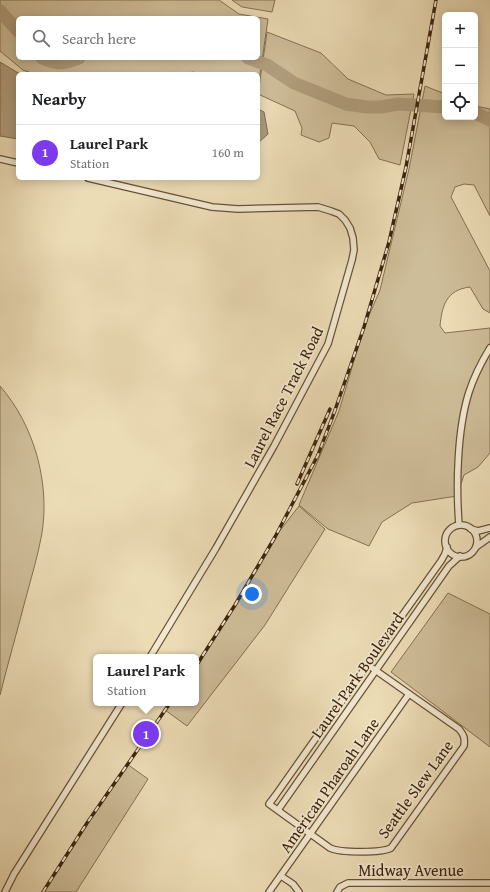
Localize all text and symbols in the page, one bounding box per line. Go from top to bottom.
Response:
map controls [442,12,478,120]
button: + [442,12,478,48]
search box [16,16,260,60]
icon: search [30,27,52,49]
text: Search here [62,28,136,49]
button: − [442,48,478,84]
button: locate [442,84,478,120]
text: Nearby [32,86,86,111]
text: Laurel Park [70,133,148,154]
text: 1 [42,143,48,162]
text: 160 m [212,143,244,162]
text: Station [70,154,109,173]
street label: Laurel Race Track Road [237,322,329,472]
your location [242,584,262,604]
street label: Laurel Park Boulevard [305,607,410,743]
popup [93,654,199,706]
text: Laurel Park [107,660,185,681]
text: Station [107,681,146,700]
street label: American Pharoah Lane [273,713,385,857]
pin: 1 [133,719,159,749]
street label: Seattle Slew Lane [371,735,459,843]
street label: Midway Avenue [358,858,464,882]

